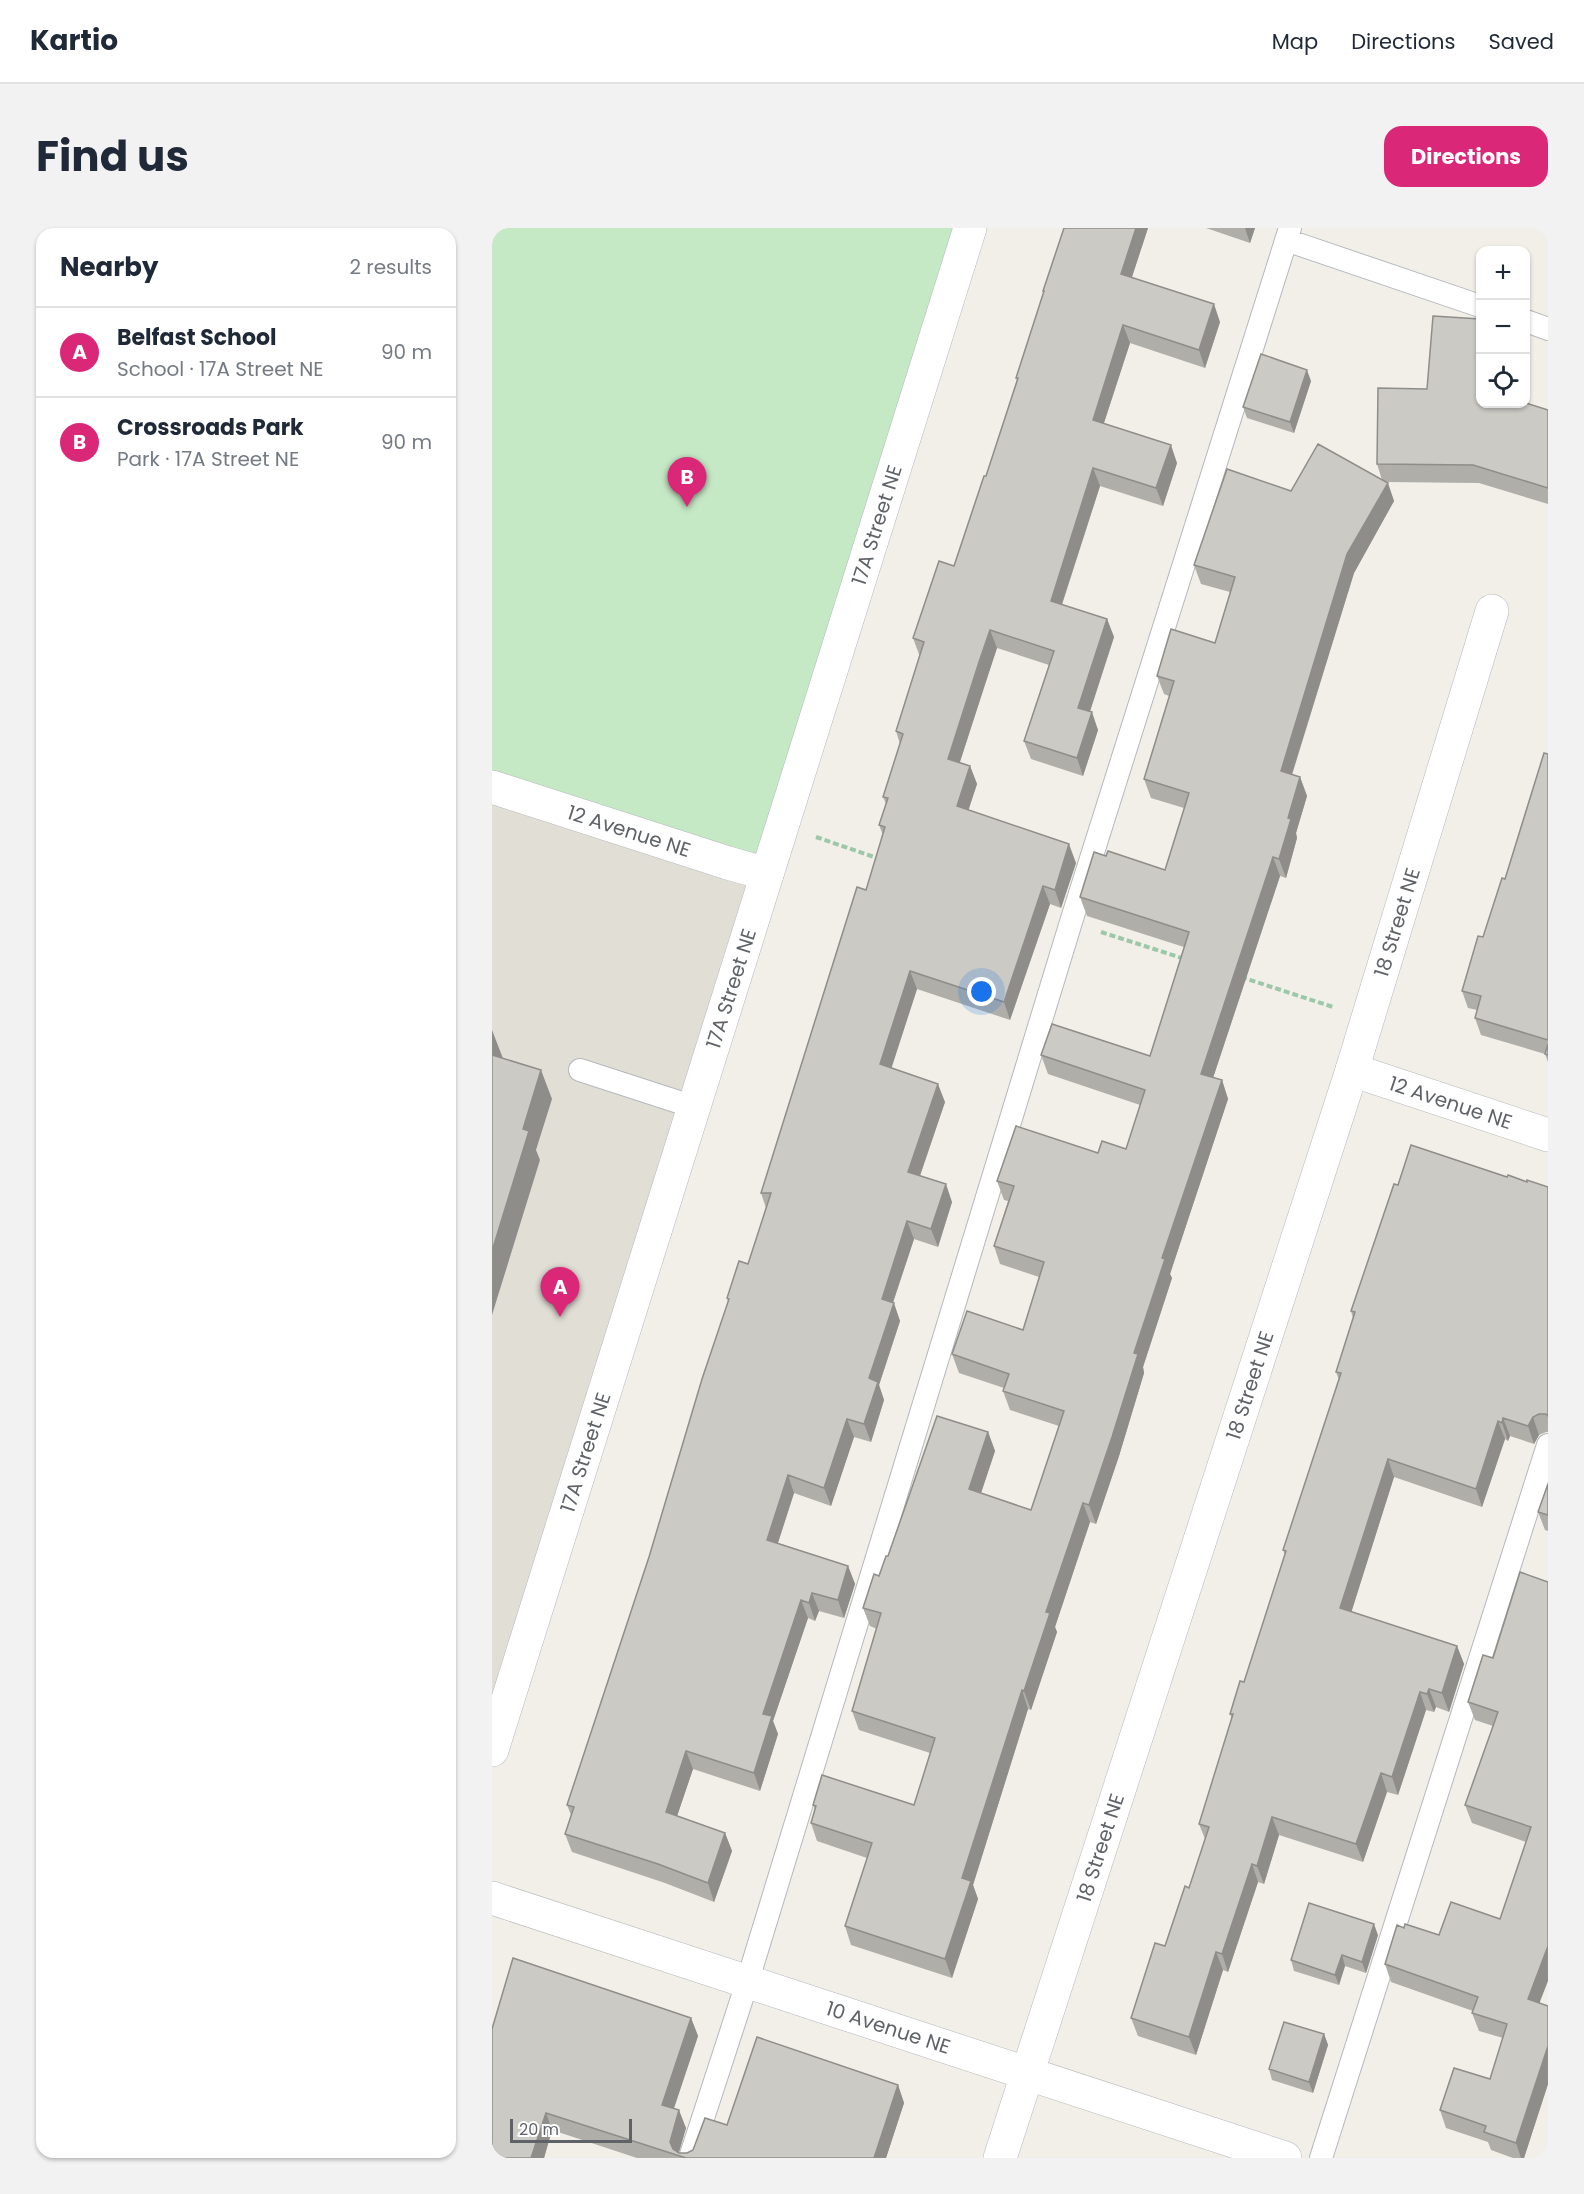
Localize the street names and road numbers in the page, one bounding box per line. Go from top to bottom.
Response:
street label: 17A Street NE [845,461,909,589]
street label: 12 Avenue NE [564,798,694,864]
street label: 18 Street NE [1367,864,1427,980]
street label: 17A Street NE [699,925,763,1052]
street label: 12 Avenue NE [1386,1069,1516,1136]
street label: 18 Street NE [1219,1328,1281,1443]
street label: 17A Street NE [553,1389,617,1516]
street label: 18 Street NE [1070,1790,1131,1906]
street label: 10 Avenue NE [823,1994,954,2061]

